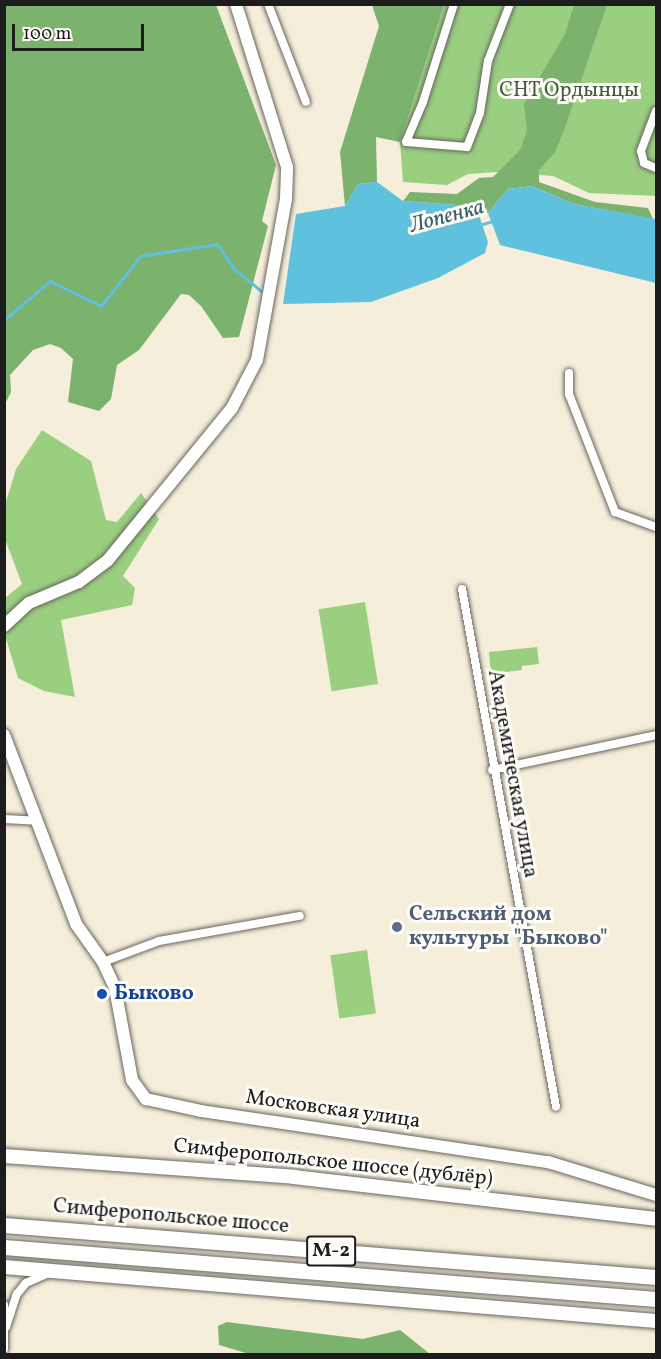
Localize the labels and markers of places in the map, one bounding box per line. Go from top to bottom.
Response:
place label: Сельский дом культуры "Быково" [409,902,608,952]
marker: Сельский дом культуры "Быково" [390,920,404,934]
place label: Быково [114,981,194,1007]
marker: Быково [95,987,109,1001]

